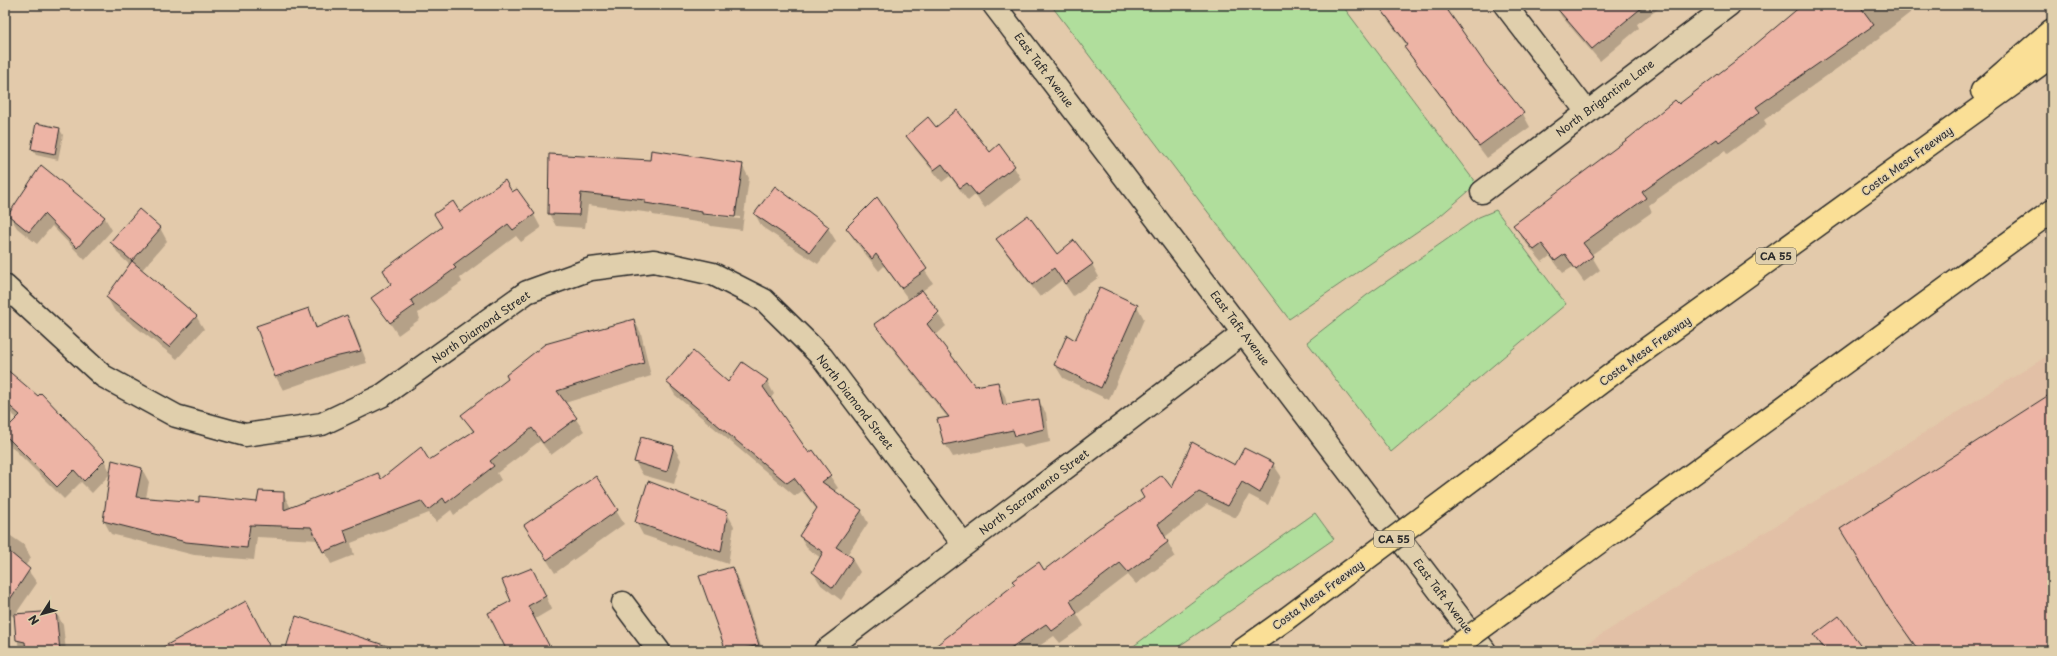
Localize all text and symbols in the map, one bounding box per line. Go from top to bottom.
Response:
street label: East Taft Avenue [1011,29,1078,111]
street label: North Brigantine Lane [1552,55,1658,140]
street label: Costa Mesa Freeway [1857,121,1956,200]
road number: CA 55 [1756,248,1796,264]
street label: North Diamond Street [428,286,533,367]
street label: East Taft Avenue [1207,287,1274,369]
street label: Costa Mesa Freeway [1595,311,1694,390]
street label: North Diamond Street [813,351,898,453]
street label: North Sacramento Street [975,444,1093,539]
road number: CA 55 [1374,531,1414,547]
street label: Costa Mesa Freeway [1268,555,1367,634]
street label: East Taft Avenue [1410,555,1477,637]
north arrow [22,594,62,634]
text: N [24,611,43,629]

